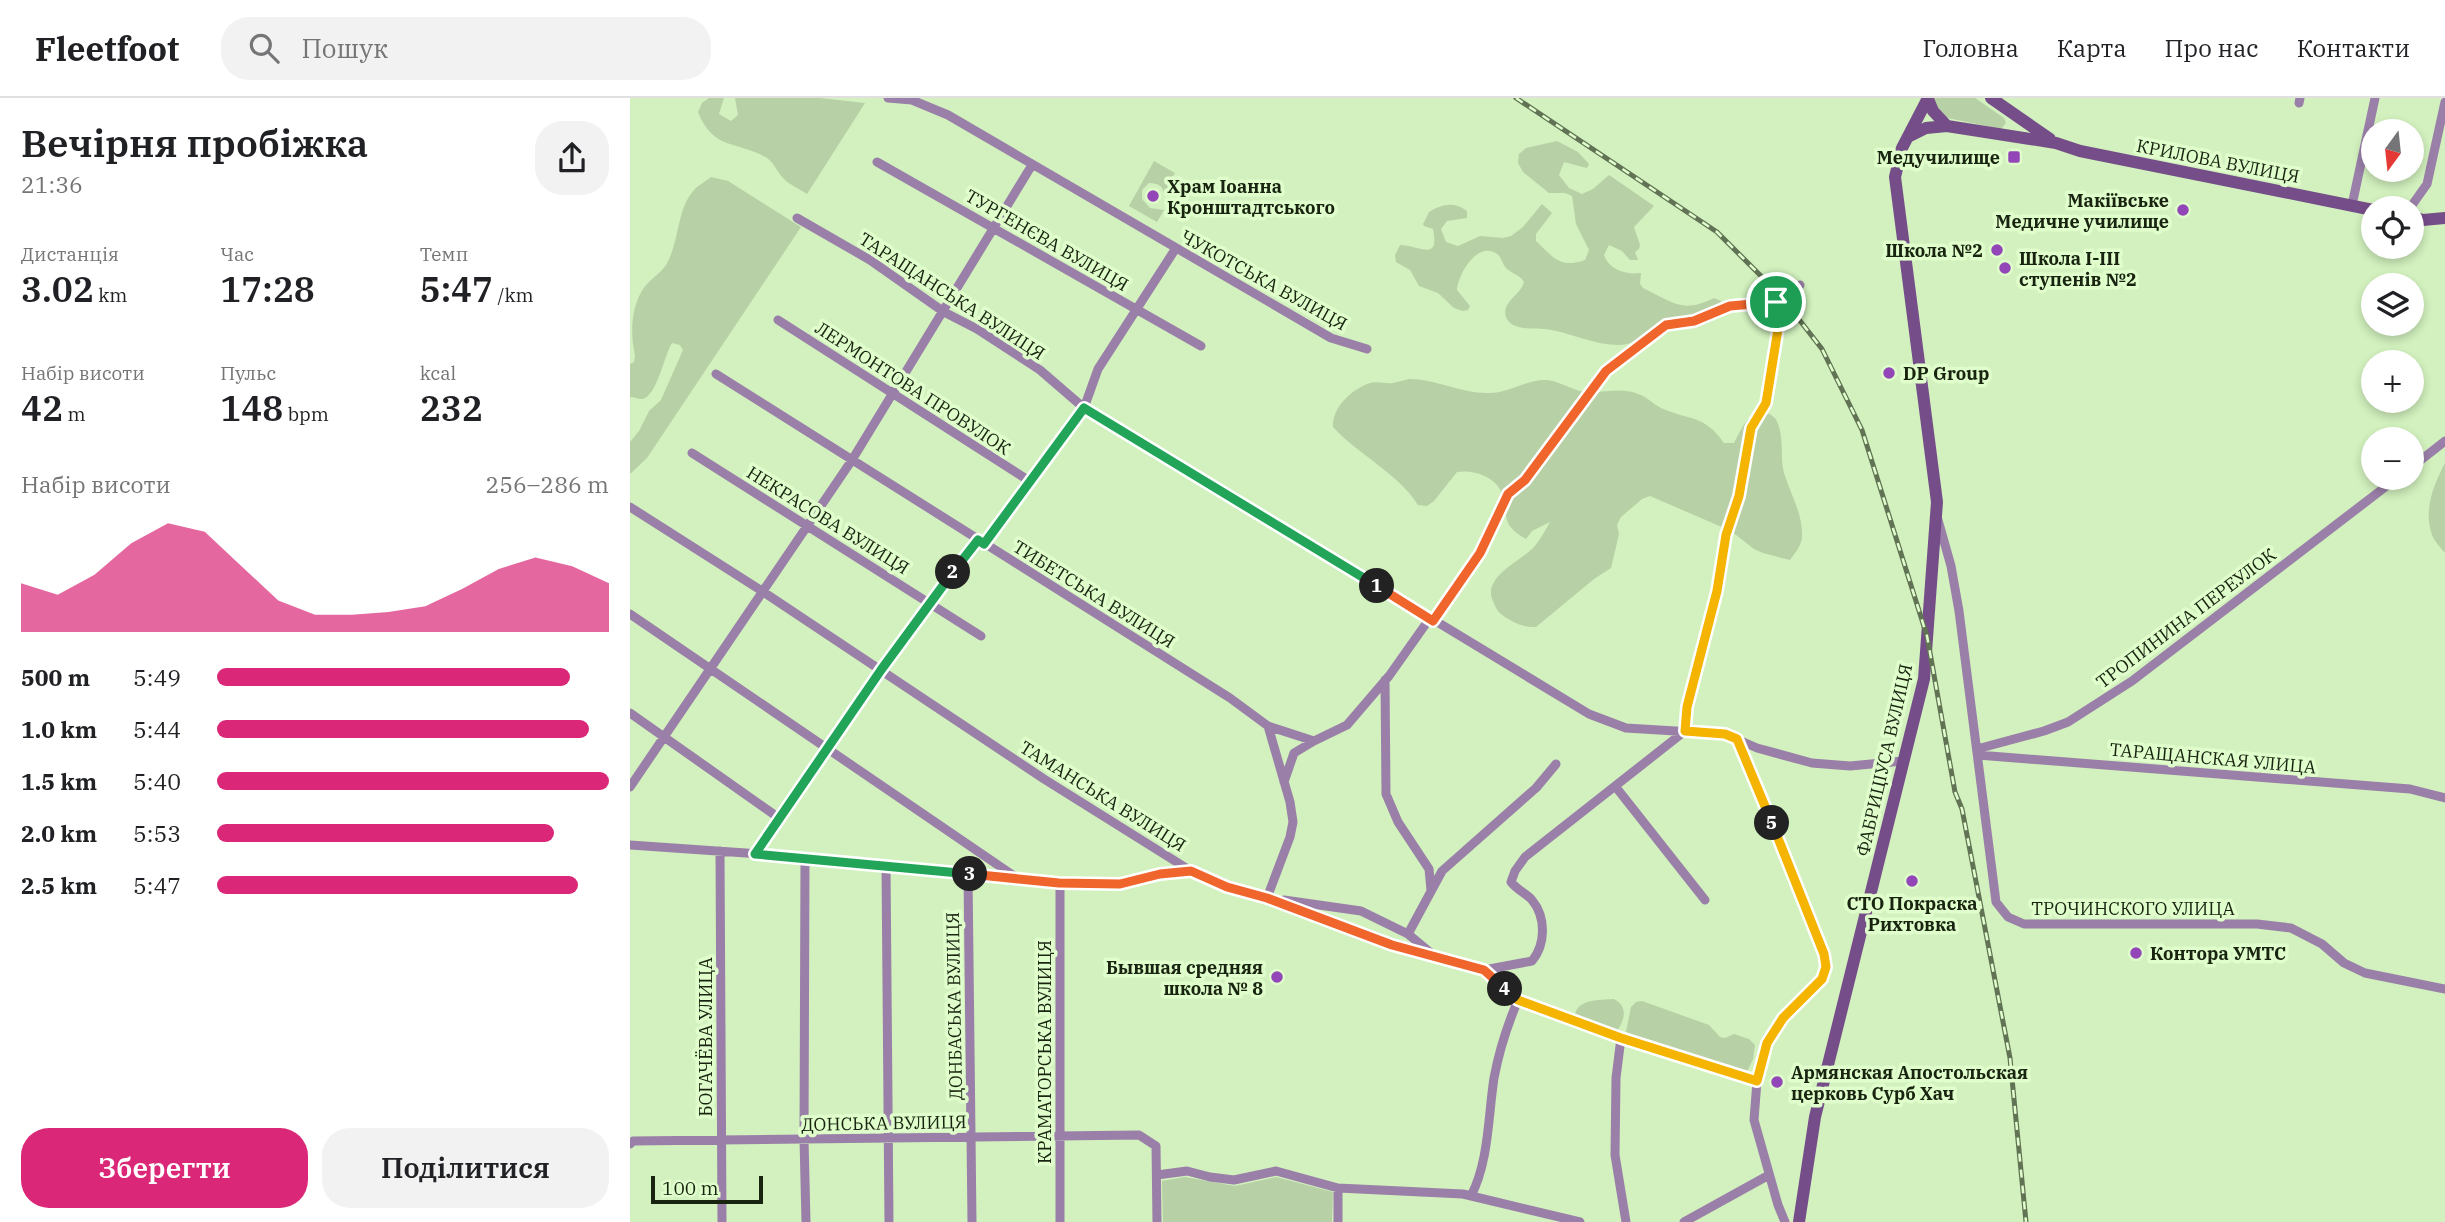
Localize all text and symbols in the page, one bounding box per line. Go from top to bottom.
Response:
search box [221,17,711,80]
text: Fleetfoot [35,27,179,70]
icon: search [245,29,283,67]
text: Пошук [301,31,388,65]
text: Головна [1923,32,2019,64]
text: Карта [2057,32,2126,64]
text: Про нас [2164,32,2259,64]
text: Контакти [2297,32,2410,64]
text: Вечірня пробіжка [21,118,368,167]
north arrow [2361,119,2424,182]
map controls [2361,119,2424,490]
button: share [535,121,609,195]
street label: КРИЛОВА ВУЛИЦЯ [2135,134,2301,188]
place label: Медучилище [1877,146,2000,169]
marker: Медучилище [2006,149,2022,165]
text: 21:36 [21,169,83,199]
place label: Храм Іоанна Кронштадтського [1167,175,1335,219]
street label: ТУРГЕНЄВА ВУЛИЦЯ [961,184,1133,296]
marker: Храм Іоанна Кронштадтського [1145,188,1161,204]
place label: Макіївське Медичне училище [1995,189,2169,233]
button: locate [2361,196,2424,259]
marker: Макіївське Медичне училище [2175,202,2191,218]
street label: ЧУКОТСЬКА ВУЛИЦЯ [1177,225,1351,335]
street label: ТАРАЩАНСЬКА ВУЛИЦЯ [855,227,1049,365]
place label: Школа №2 [1885,239,1983,262]
text: Дистанція [21,242,119,266]
text: Час [220,242,254,266]
text: Темп [420,242,468,266]
marker: Школа №2 [1989,242,2005,258]
place label: Школа I-III ступенів №2 [2019,247,2137,291]
marker: Школа I-III ступенів №2 [1997,260,2013,276]
text: 3.02 [21,266,94,312]
text: 17:28 [220,266,315,312]
text: 5:47 [420,266,493,312]
pin [1746,272,1806,332]
button: layers [2361,273,2424,336]
text: km [94,283,127,307]
text: /km [493,283,534,307]
icon: arrive [1757,283,1795,321]
street label: ЛЕРМОНТОВА ПРОВУЛОК [811,316,1016,460]
button: + [2361,350,2424,413]
text: Набір висоти [21,361,145,385]
text: Пульс [220,361,276,385]
text: kcal [420,361,456,385]
place label: DP Group [1903,362,1989,385]
marker: DP Group [1881,365,1897,381]
text: 42 [21,385,63,431]
text: 148 [220,385,283,431]
text: 232 [420,385,483,431]
text: m [63,402,86,426]
text: bpm [283,402,329,426]
button: − [2361,427,2424,490]
street label: НЕКРАСОВА ВУЛИЦЯ [742,461,914,579]
text: Набір висоти [21,469,171,499]
text: 256–286 m [485,469,609,499]
street label: ТИБЕТСЬКА ВУЛИЦЯ [1009,535,1179,653]
street label: ТРОПИНИНА ПЕРЕУЛОК [2092,542,2281,693]
pin: 2 [936,554,970,589]
text: 2 [947,559,958,583]
pin: 1 [1360,568,1394,603]
text: 1 [1371,573,1382,597]
text: 500 m [21,662,90,692]
text: 5:49 [133,662,181,692]
street label: ФАБРИЦІУСА ВУЛИЦЯ [1851,662,1917,858]
text: 1.0 km [21,714,97,744]
text: 5:44 [133,714,181,744]
street label: ТАМАНСЬКА ВУЛИЦЯ [1016,735,1190,857]
street label: ТАРАЩАНСКАЯ УЛИЦА [2109,738,2318,779]
text: 1.5 km [21,766,97,796]
text: 5:40 [133,766,181,796]
pin: 5 [1754,806,1790,840]
text: 5 [1766,810,1777,834]
text: 2.0 km [21,818,97,848]
text: 5:53 [133,818,181,848]
pin: 3 [952,856,988,892]
text: 3 [964,861,975,885]
text: 2.5 km [21,870,97,900]
text: 5:47 [133,870,181,900]
marker: СТО Покраска Рихтовка [1904,873,1920,889]
place label: СТО Покраска Рихтовка [1846,892,1978,936]
street label: ТРОЧИНСКОГО УЛИЦА [2031,897,2235,920]
street label: ДОНБАСЬКА ВУЛИЦЯ [941,912,967,1100]
street label: КРАМАТОРСЬКА ВУЛИЦЯ [1033,940,1056,1164]
place label: Контора УМТС [2150,942,2286,965]
marker: Контора УМТС [2128,945,2144,961]
place label: Бывшая средняя школа № 8 [1106,956,1263,1000]
street label: БОГАЧЁВА УЛИЦА [694,957,717,1117]
marker: Бывшая средняя школа № 8 [1269,969,1285,985]
pin: 4 [1488,972,1522,1006]
text: 4 [1499,976,1510,1000]
place label: Армянская Апостольская церковь Сурб Хач [1791,1061,2028,1105]
marker: Армянская Апостольская церковь Сурб Хач [1769,1074,1785,1090]
street label: ДОНСЬКА ВУЛИЦЯ [801,1110,967,1136]
button: Зберегти [21,1128,308,1208]
button: Поділитися [322,1128,609,1208]
scale bar [651,1173,763,1205]
text: 100 m [662,1176,719,1200]

